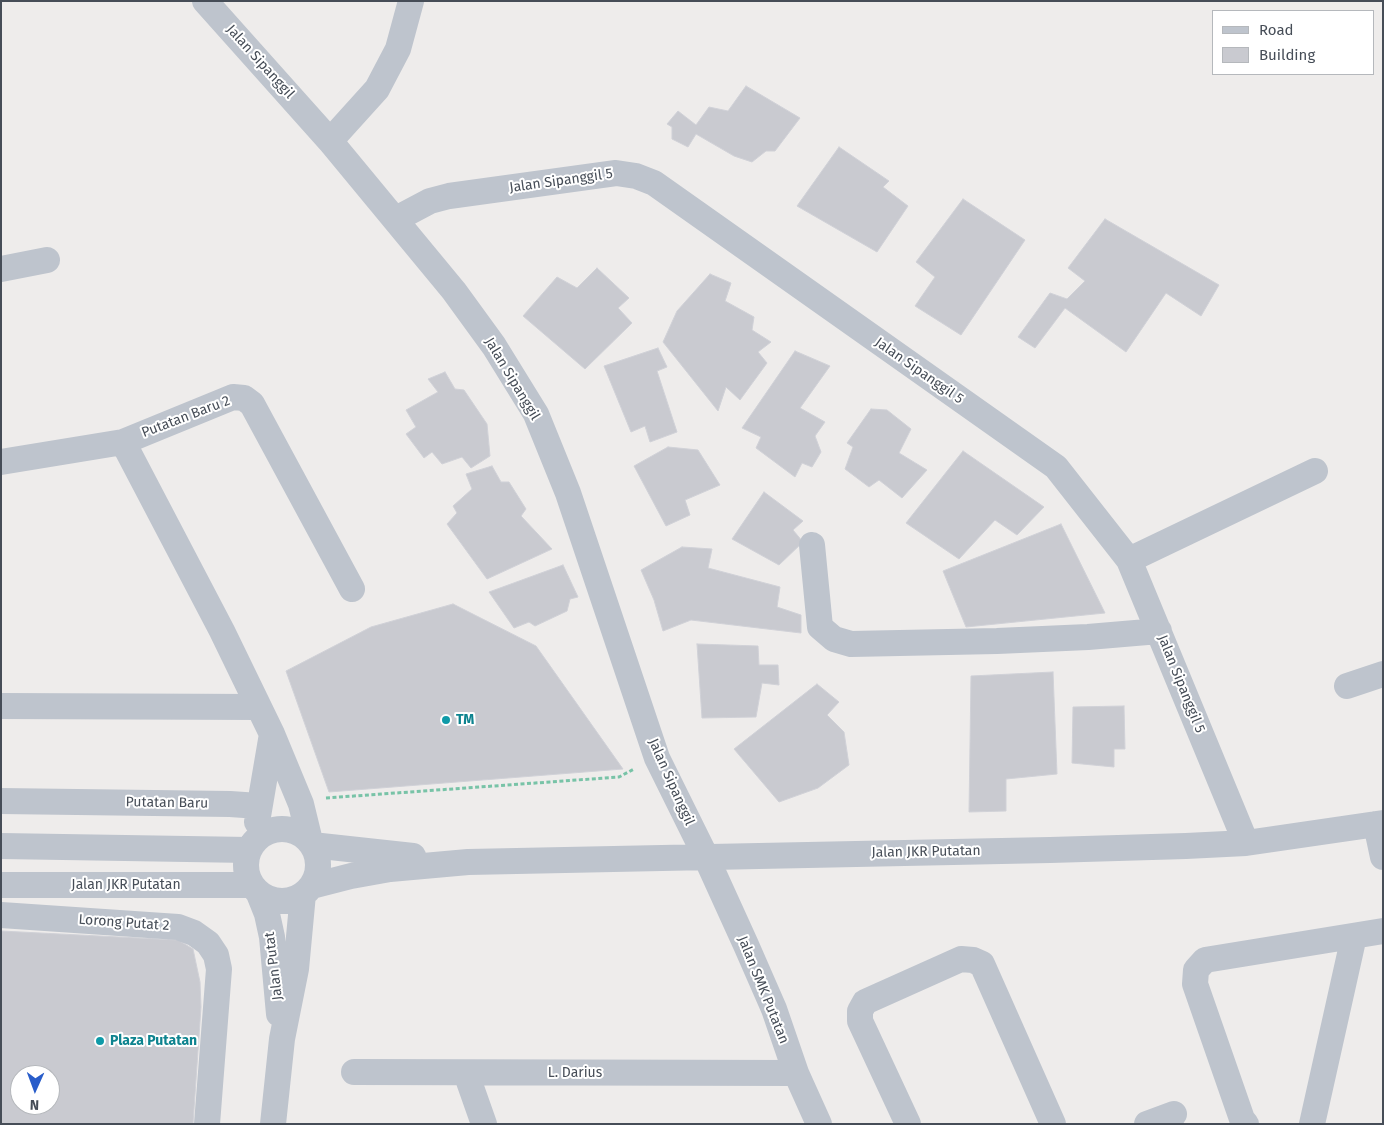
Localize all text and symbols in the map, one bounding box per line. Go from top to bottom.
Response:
legend [1212,10,1374,75]
text: Road [1259,21,1294,39]
street label: Jalan Sipanggil [222,22,298,102]
text: Building [1259,46,1315,64]
street label: Jalan Sipanggil 5 [508,165,614,197]
street label: Jalan Sipanggil 5 [871,334,967,408]
street label: Jalan Sipanggil [481,335,543,423]
street label: Putatan Baru 2 [139,392,233,442]
street label: Jalan Sipanggil 5 [1154,633,1208,735]
place label: TM [456,712,474,728]
marker: TM [440,714,452,726]
street label: Jalan Sipanggil [644,736,698,828]
street label: Putatan Baru [126,794,208,812]
street label: Jalan JKR Putatan [871,843,981,861]
street label: Jalan JKR Putatan [71,877,181,893]
street label: Lorong Putat 2 [78,911,170,935]
street label: Jalan Putat [261,931,287,1001]
street label: Jalan SMK Putatan [734,934,792,1046]
place label: Plaza Putatan [110,1033,197,1049]
marker: Plaza Putatan [94,1035,106,1047]
north arrow [10,1065,60,1115]
street label: L. Darius [548,1065,602,1081]
text: N [30,1096,39,1113]

